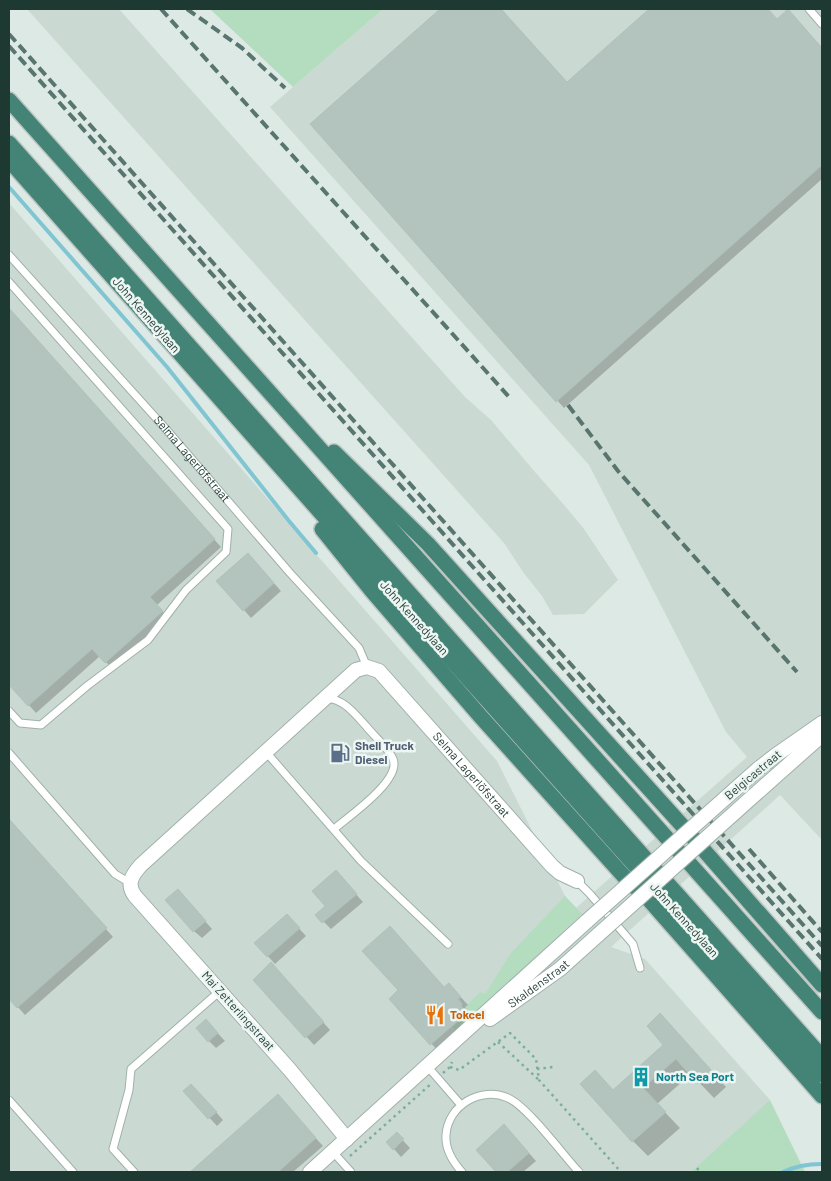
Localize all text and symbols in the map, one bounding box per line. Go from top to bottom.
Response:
street label: John Kennedylaan [110,274,183,355]
street label: Selma Lagerlöfstraat [151,413,234,504]
street label: John Kennedylaan [378,577,452,657]
street label: Selma Lagerlöfstraat [431,729,513,820]
place label: Shell Truck Diesel [355,738,414,766]
fuel station icon: Shell Truck Diesel [329,742,351,764]
street label: Belgicastraat [721,747,784,802]
street label: John Kennedylaan [648,879,722,959]
street label: Skaldenstraat [505,956,572,1010]
street label: Mai Zetterlingstraat [199,968,278,1053]
restaurant icon: Tokcel [424,1004,446,1026]
place label: Tokcel [450,1007,484,1021]
building icon: North Sea Port [630,1066,652,1088]
place label: North Sea Port [656,1069,734,1083]

